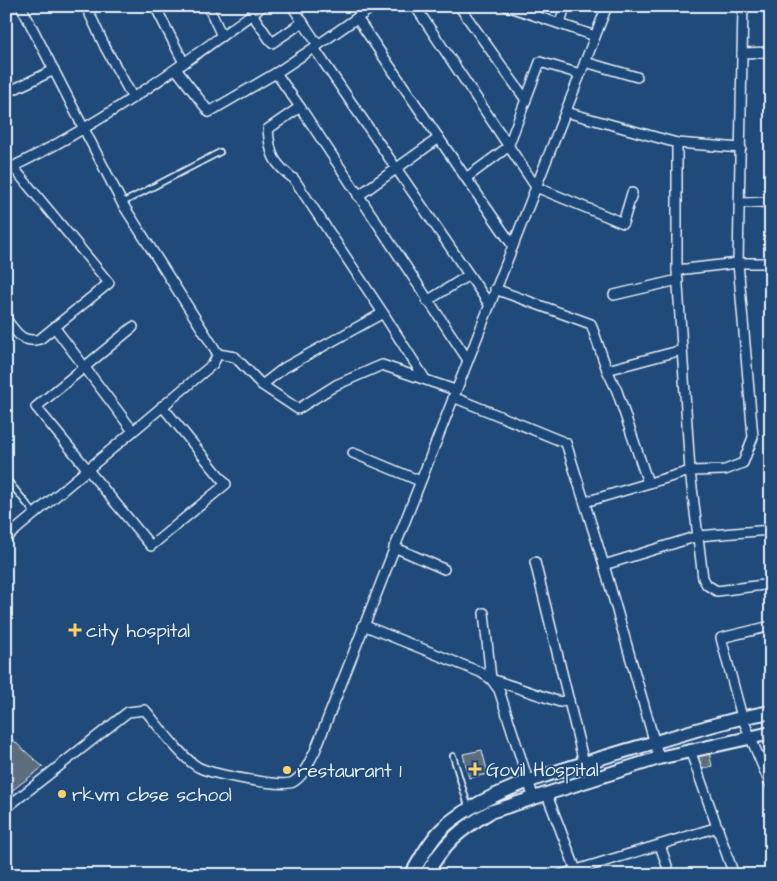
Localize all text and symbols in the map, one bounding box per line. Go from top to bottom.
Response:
place label: city hospital [86,618,190,646]
marker: city hospital [68,623,82,637]
place label: Govil Hospital [486,757,599,784]
place label: restaurant 1 [297,758,402,785]
marker: Govil Hospital [468,762,482,776]
marker: restaurant 1 [281,764,293,776]
place label: rkvm cbse school [72,782,232,809]
marker: rkvm cbse school [56,788,68,800]

